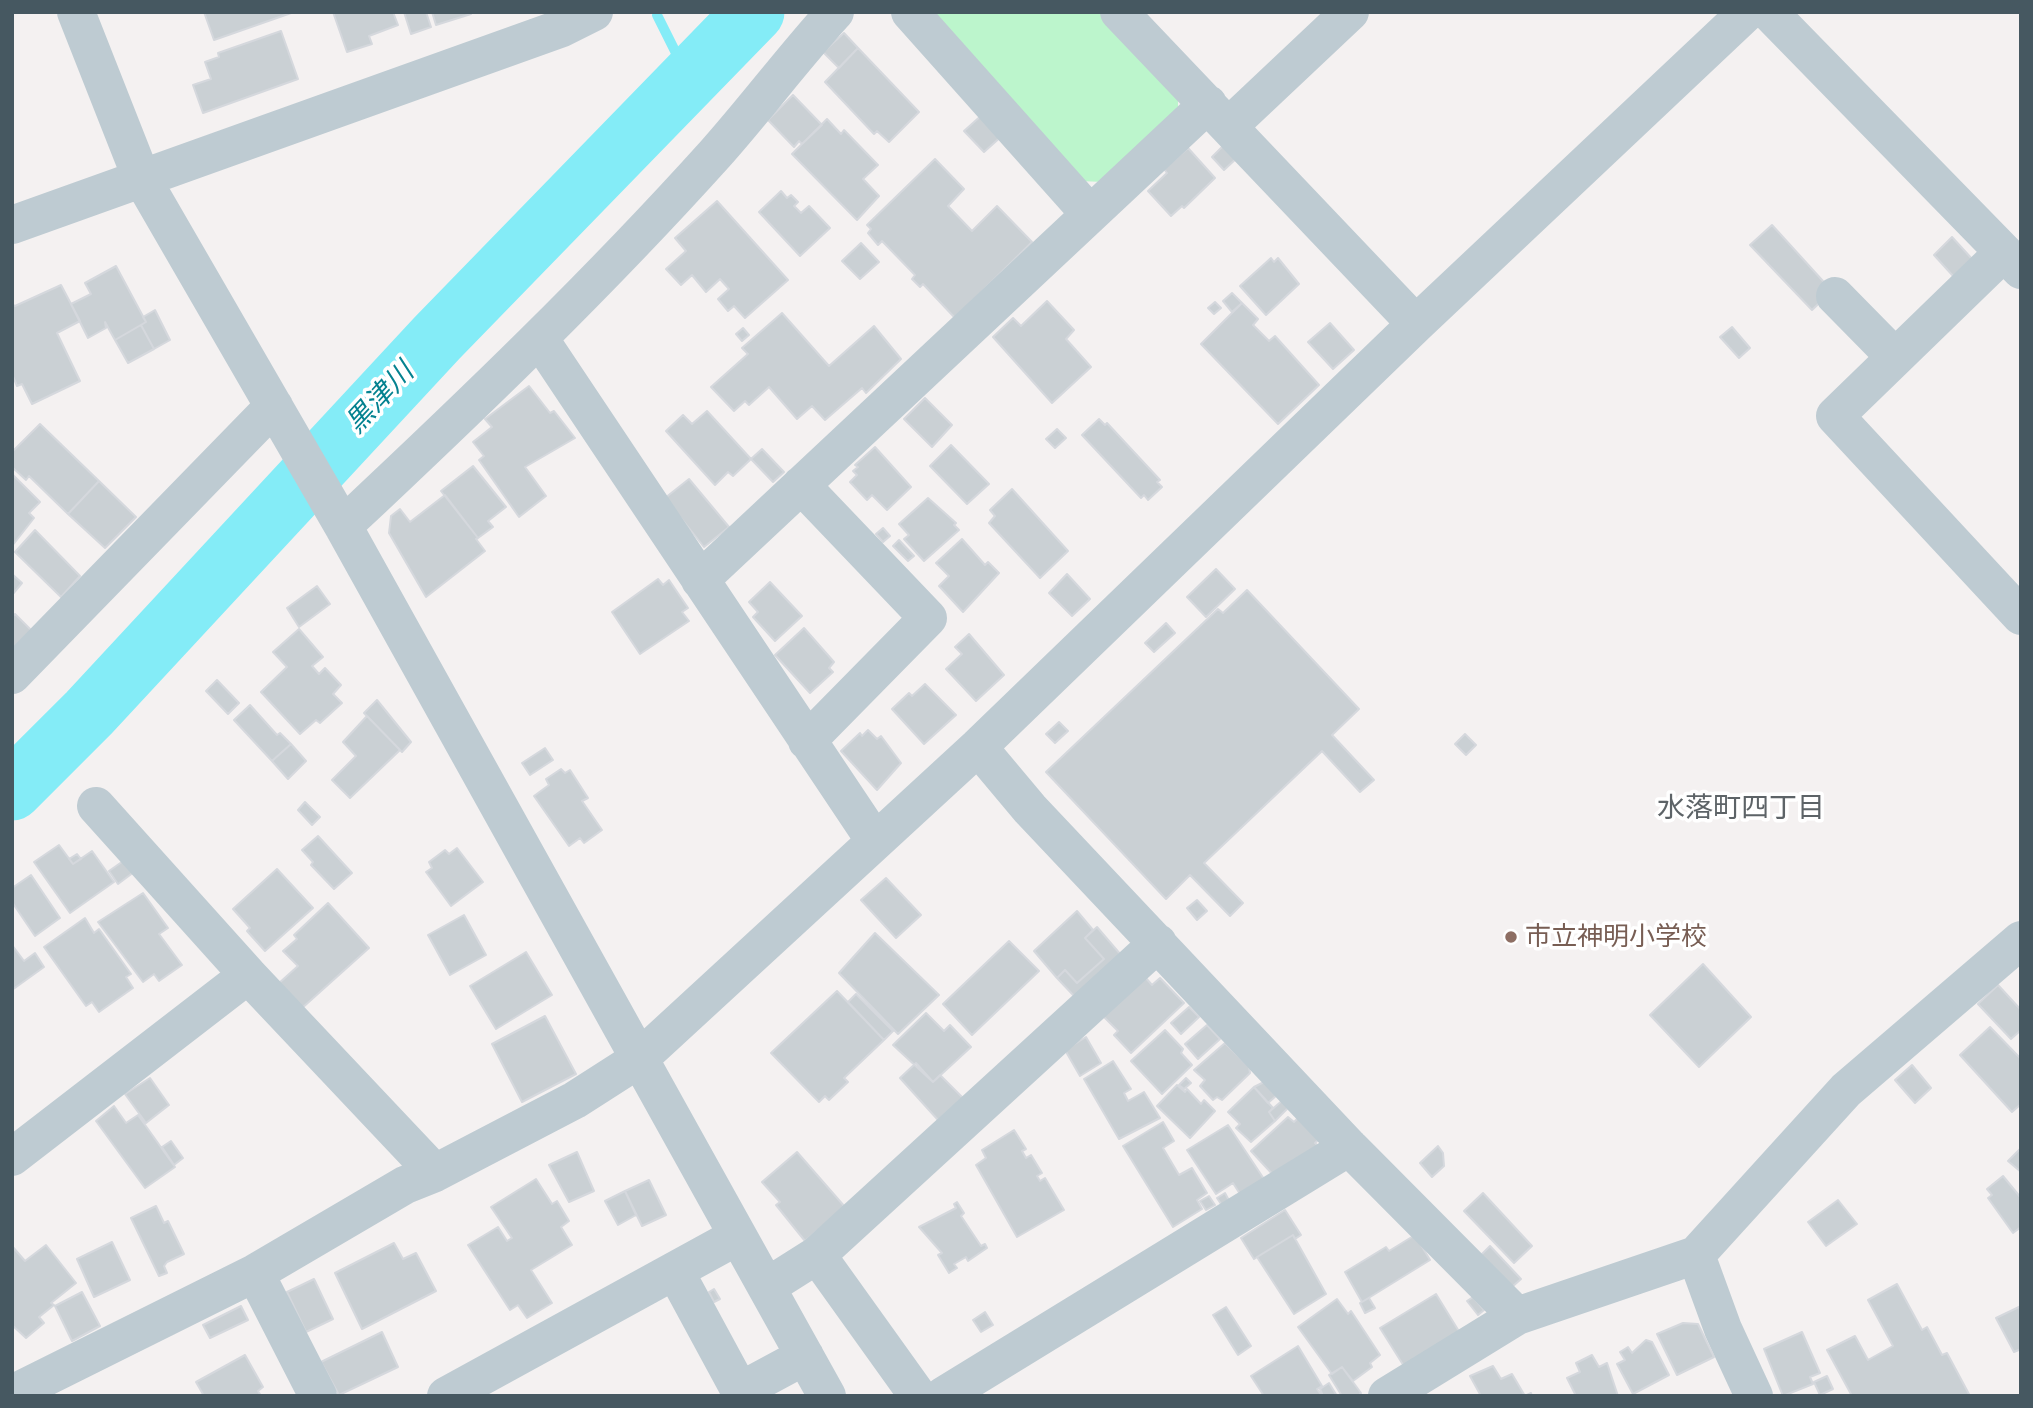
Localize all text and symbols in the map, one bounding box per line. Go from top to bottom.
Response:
water label: 黒津川 [339,356,421,440]
district label: 水落町四丁目 [1657,792,1825,826]
place label: 市立神明小学校 [1525,921,1707,953]
marker: 市立神明小学校 [1503,929,1519,945]

